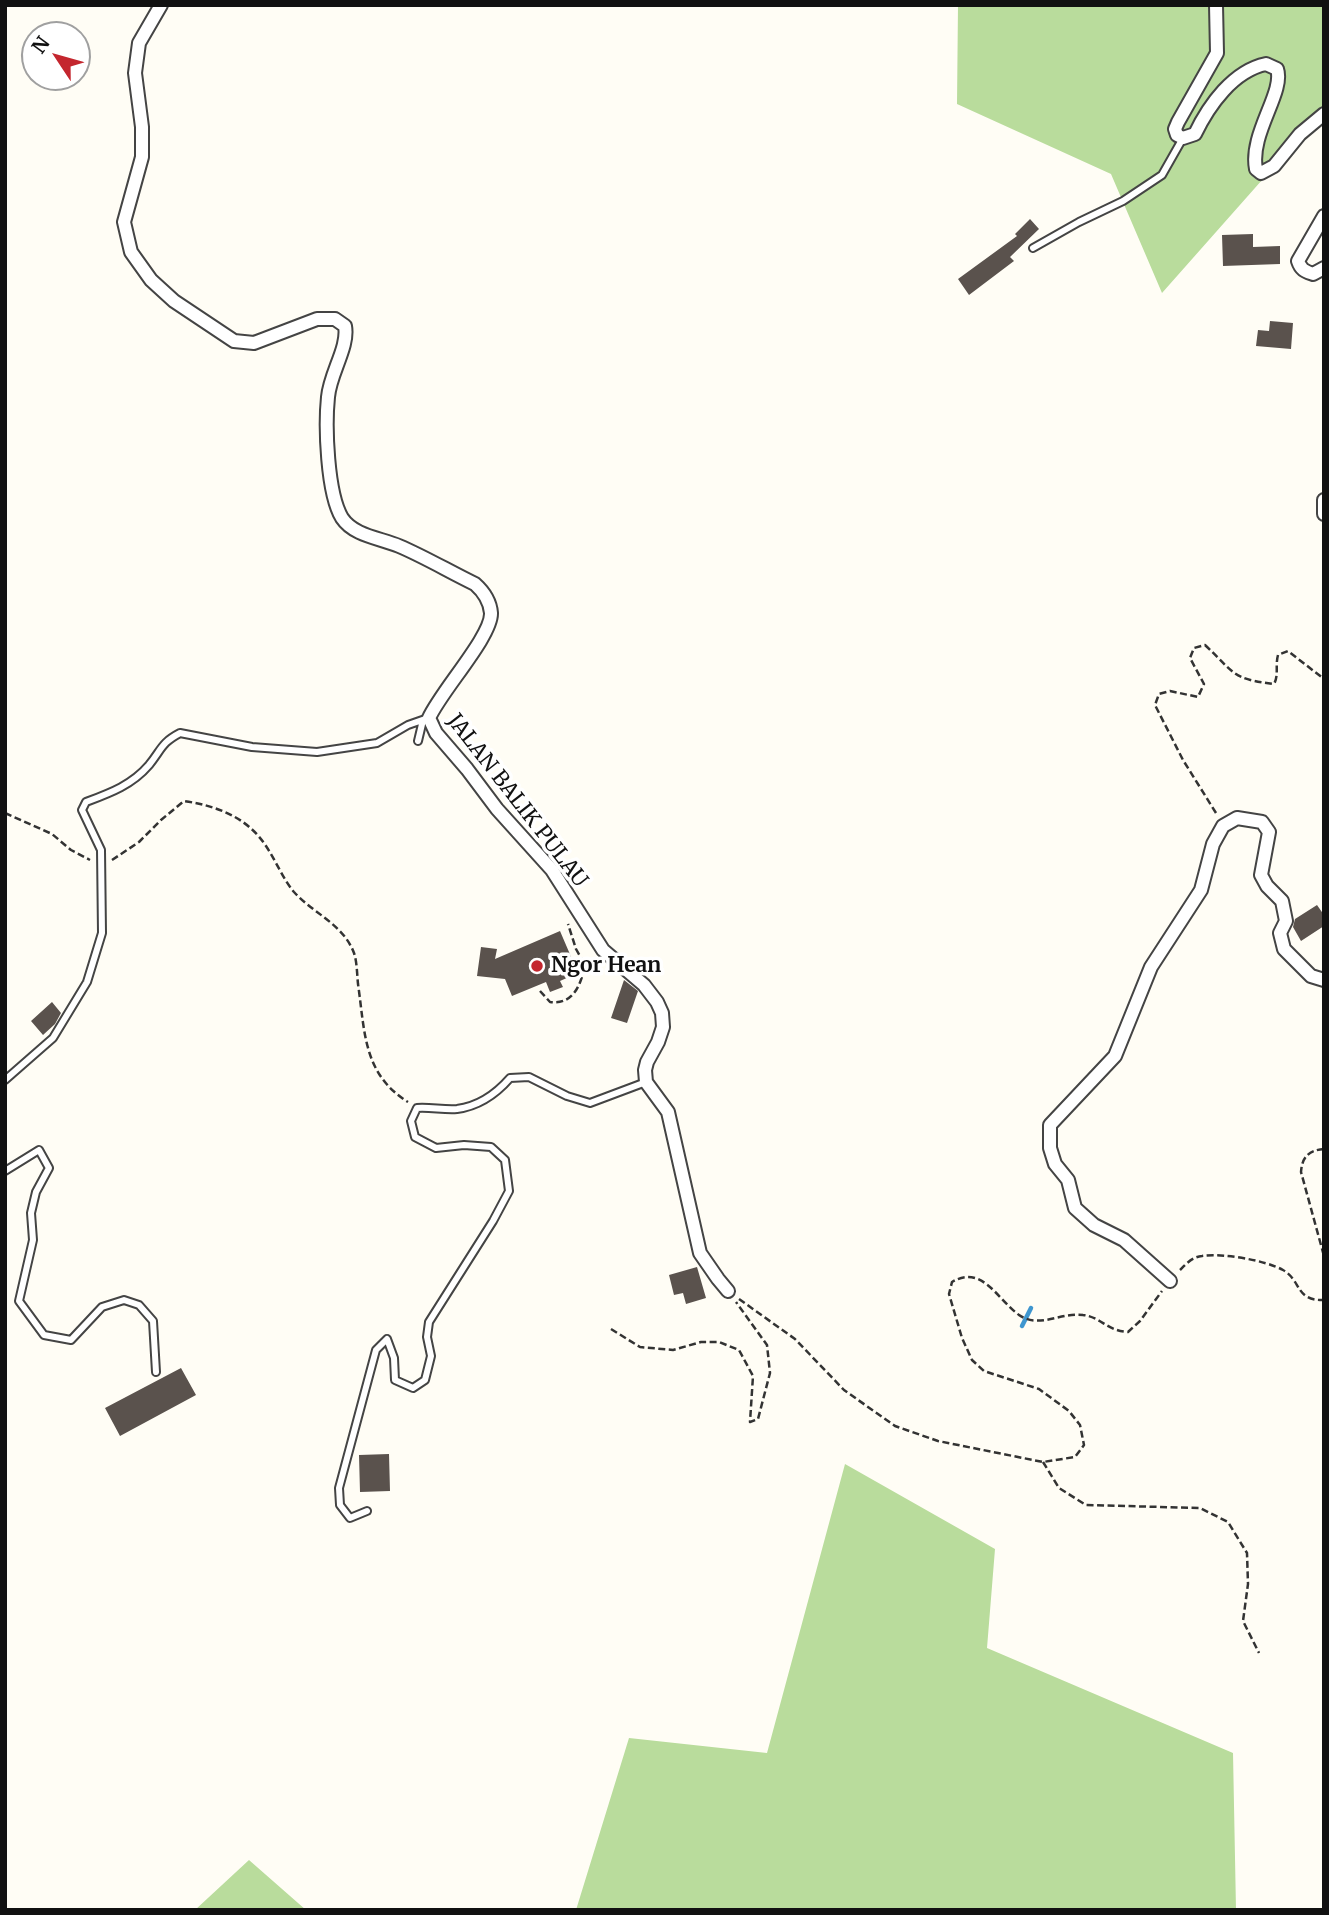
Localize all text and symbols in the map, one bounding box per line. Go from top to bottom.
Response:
north arrow [21,21,91,91]
text: N [27,32,55,58]
street label: JALAN BALIK PULAU [441,709,593,893]
place label: Ngor Hean [551,953,661,979]
marker: Ngor Hean [529,958,545,974]

